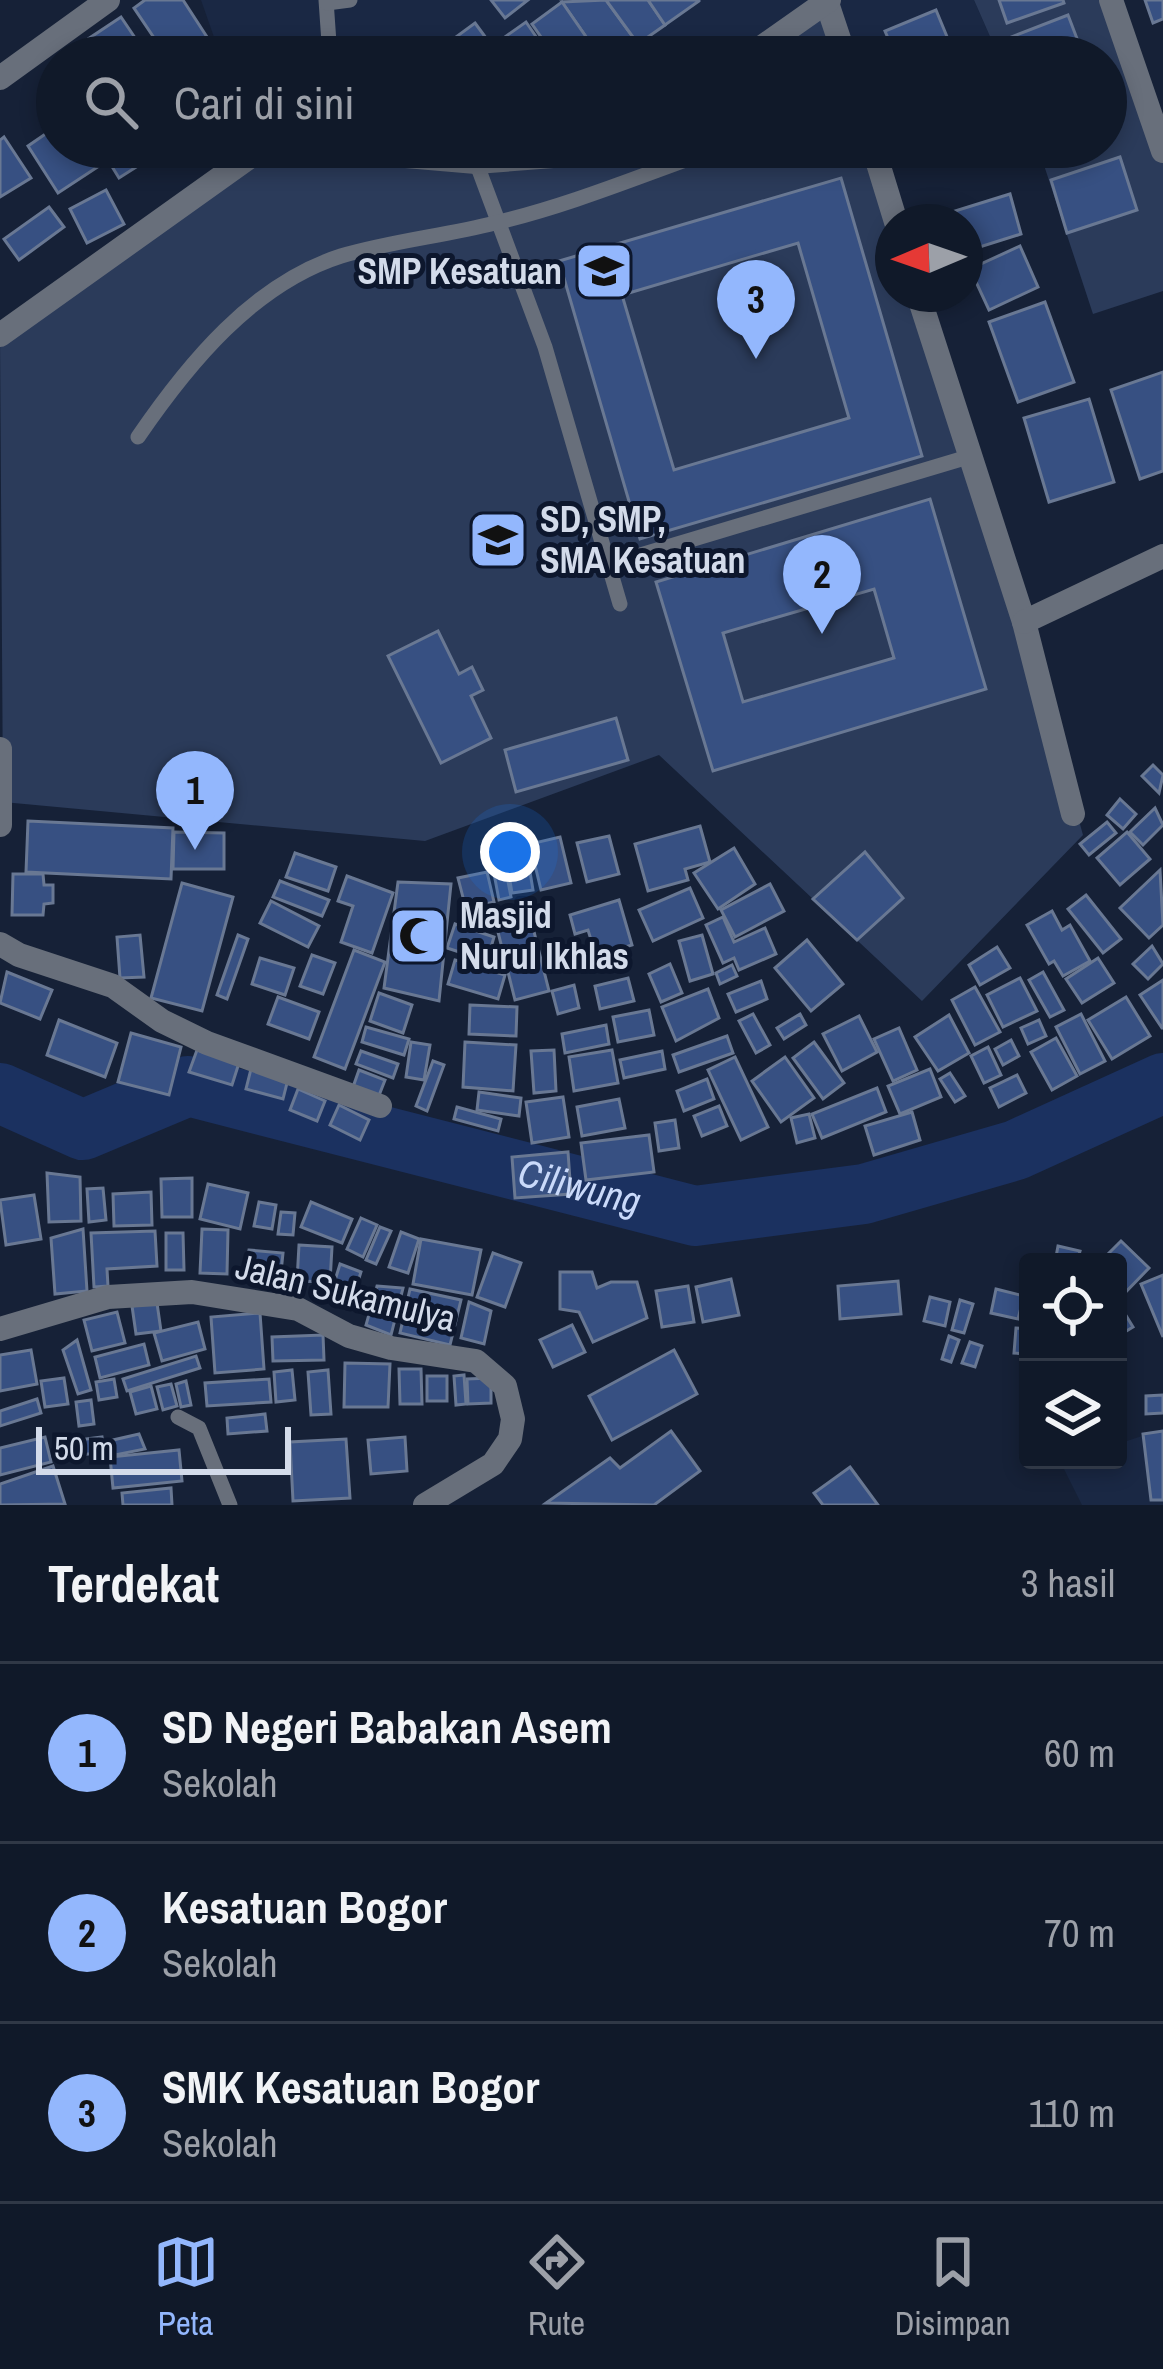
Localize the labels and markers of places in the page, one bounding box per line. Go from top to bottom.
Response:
school or university icon: SMP Kesatuan [573,240,635,302]
place label: SMP Kesatuan [357,247,562,295]
pin: 3 [717,260,795,359]
place label: SD, SMP, SMA Kesatuan [540,495,746,584]
school or university icon: SD, SMP, SMA Kesatuan [467,509,529,571]
pin: 2 [783,535,861,634]
pin: 1 [156,751,234,850]
place label: Masjid Nurul Ikhlas [460,891,629,980]
mosque icon: Masjid Nurul Ikhlas [387,905,449,967]

